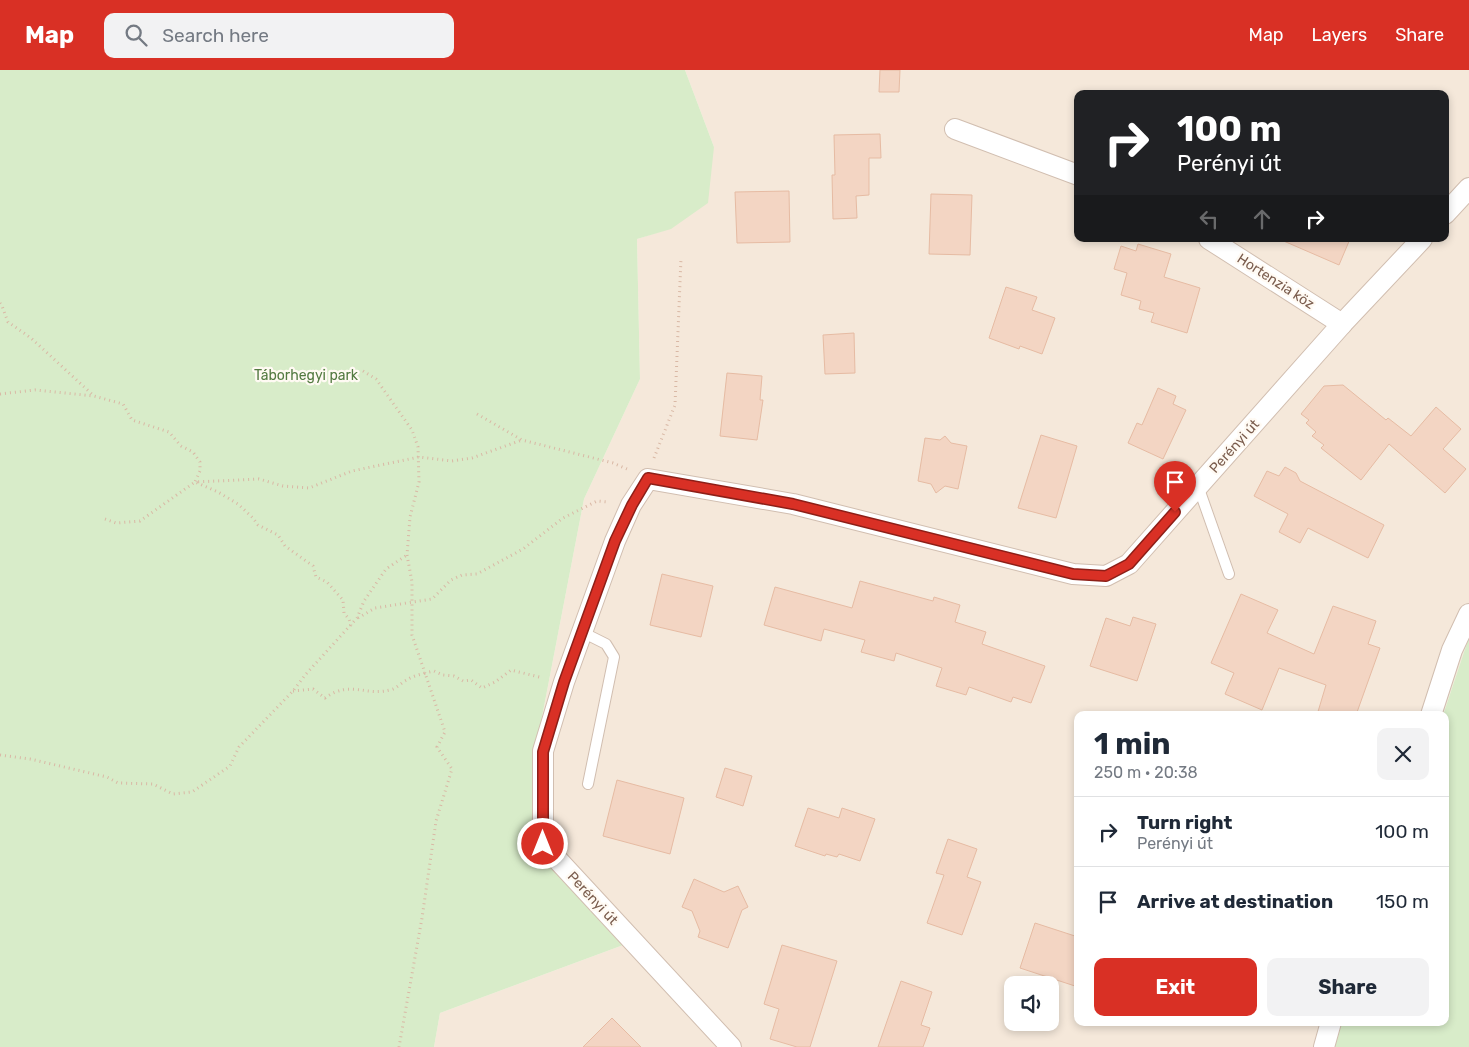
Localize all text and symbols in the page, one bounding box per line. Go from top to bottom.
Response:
search box [104,13,454,58]
text: Map [25,21,74,49]
icon: search [122,21,150,49]
text: Search here [162,24,269,47]
text: Map [1249,24,1284,46]
text: Layers [1312,24,1367,46]
text: Share [1395,24,1444,46]
text: 100 m [1177,108,1282,150]
icon: right [1094,110,1159,175]
text: Perényi út [1177,150,1281,177]
icon: left [1195,205,1223,233]
icon: ahead [1248,205,1276,233]
icon: right [1301,205,1329,233]
street label: Hortenzia köz [1234,250,1318,313]
park label: Táborhegyi park [254,367,359,384]
street label: Perényi út [1206,416,1263,477]
pin [1154,461,1196,512]
icon: arrive [1161,468,1189,496]
text: 1 min [1094,726,1171,762]
button: close [1377,728,1429,780]
text: 250 m · 20:38 [1094,763,1198,782]
text: Turn right [1137,811,1232,834]
position arrow [516,817,568,869]
icon: right [1094,818,1122,846]
text: 100 m [1375,820,1429,843]
text: Perényi út [1137,834,1213,853]
street label: Perényi út [564,868,622,929]
icon: arrive [1094,888,1122,916]
text: Arrive at destination [1137,890,1333,913]
text: 150 m [1376,890,1429,913]
button: Exit [1094,958,1257,1016]
button: Share [1267,958,1429,1016]
map controls [1004,976,1059,1031]
button: sound [1004,976,1059,1031]

